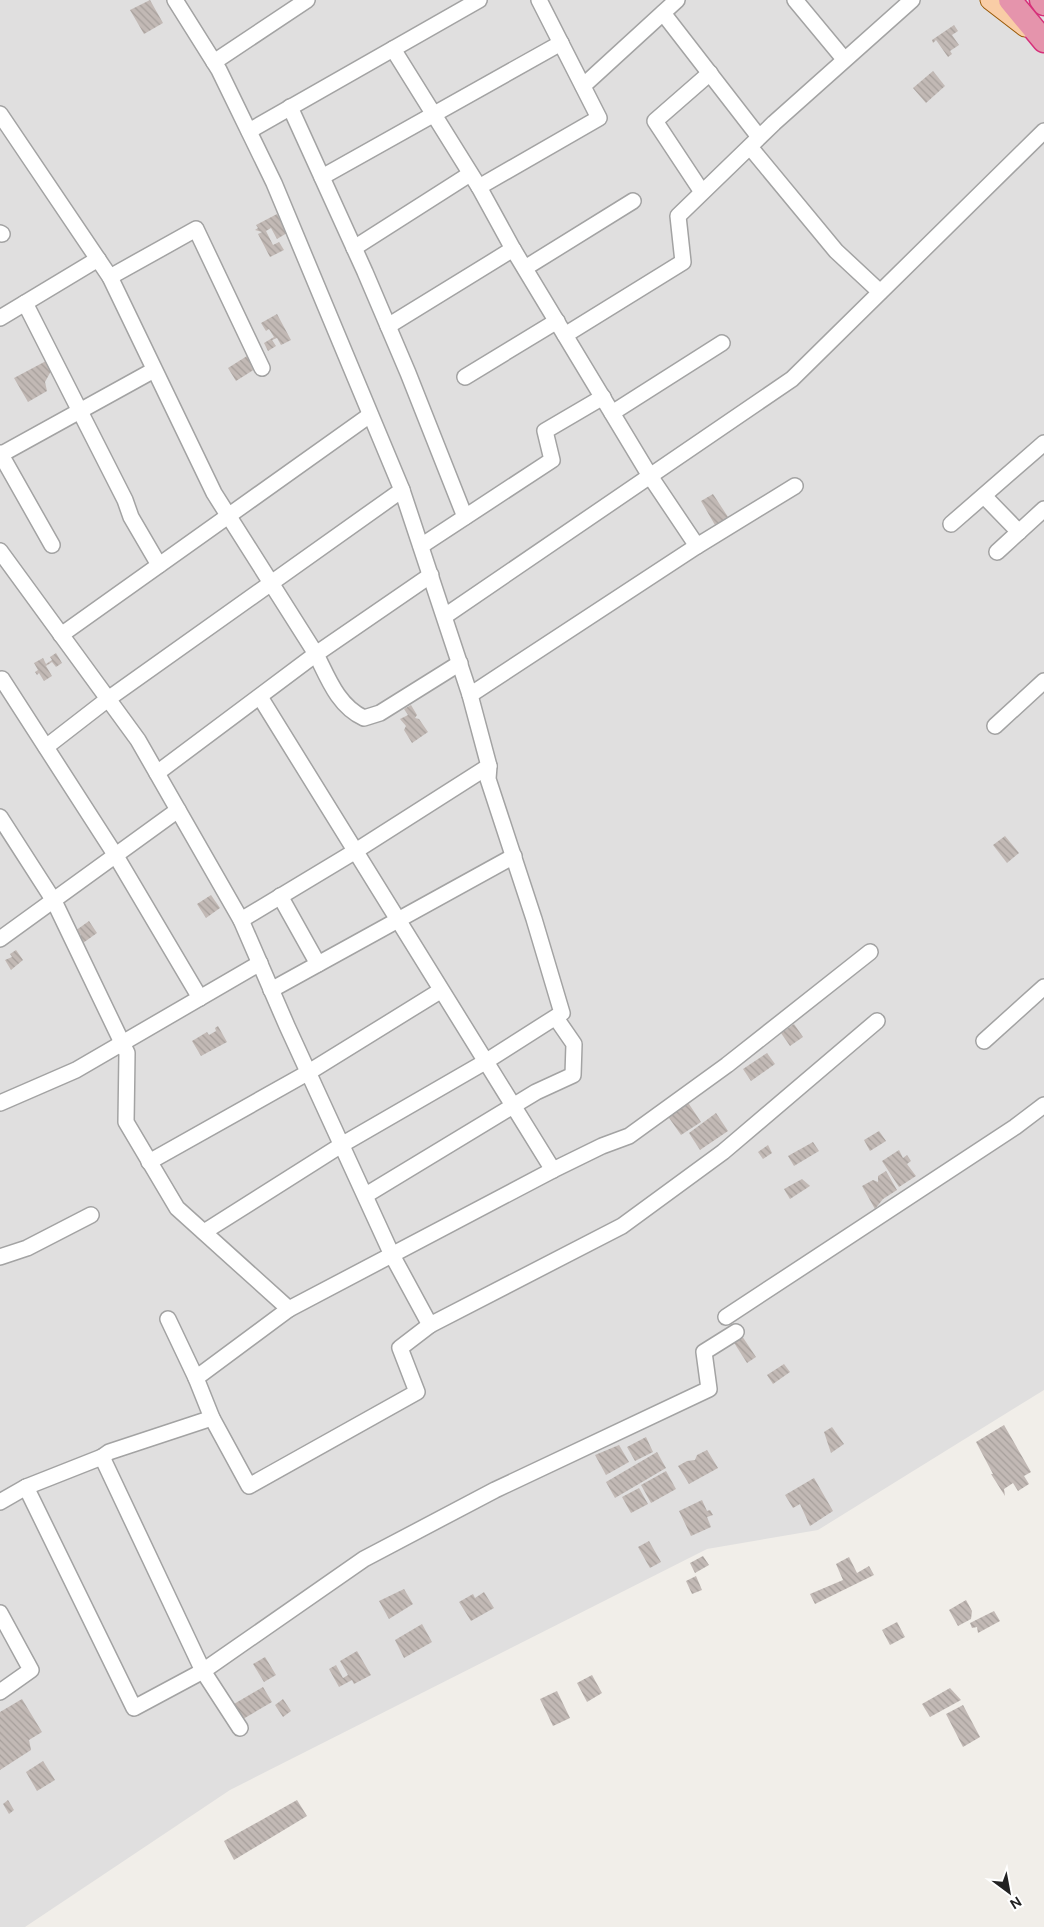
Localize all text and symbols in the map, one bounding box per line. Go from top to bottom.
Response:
north arrow [984,1867,1034,1917]
text: N [1007,1893,1025,1913]

